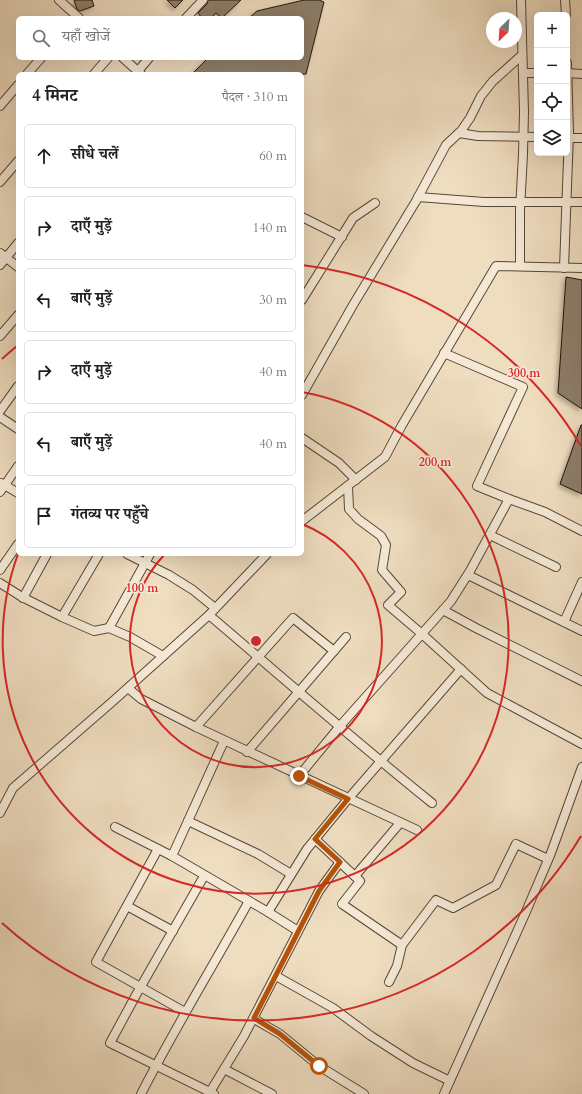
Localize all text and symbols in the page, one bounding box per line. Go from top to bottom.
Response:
north arrow [486,12,522,48]
map controls [534,12,570,156]
button: + [534,12,570,48]
search box [16,16,304,60]
text: यहाँ खोजें [62,26,110,46]
icon: search [30,27,52,49]
button: − [534,48,570,84]
text: 4 मिनट [32,84,78,107]
button: locate [534,84,570,120]
text: पैदल · 310 m [222,88,288,106]
button: layers [534,120,570,156]
text: सीधे चलें [71,144,119,164]
icon: ahead [33,145,55,167]
text: 60 m [259,147,287,165]
text: दाएँ मुड़ें [71,216,112,236]
icon: right [33,217,55,239]
text: 140 m [253,219,287,237]
text: बाएँ मुड़ें [71,288,112,308]
icon: left [33,289,55,311]
text: 30 m [259,291,287,309]
text: दाएँ मुड़ें [71,360,112,380]
icon: right [33,361,55,383]
text: 40 m [259,363,287,381]
text: 300 m [508,365,541,381]
text: बाएँ मुड़ें [71,432,112,452]
icon: left [33,433,55,455]
text: 40 m [259,435,287,453]
text: 200 m [419,454,452,470]
text: गंतव्य पर पहुँचे [71,504,148,524]
icon: arrive [33,505,55,527]
text: 100 m [126,580,159,596]
centre of rings [249,634,263,648]
route end [290,767,308,785]
route start [310,1057,328,1075]

